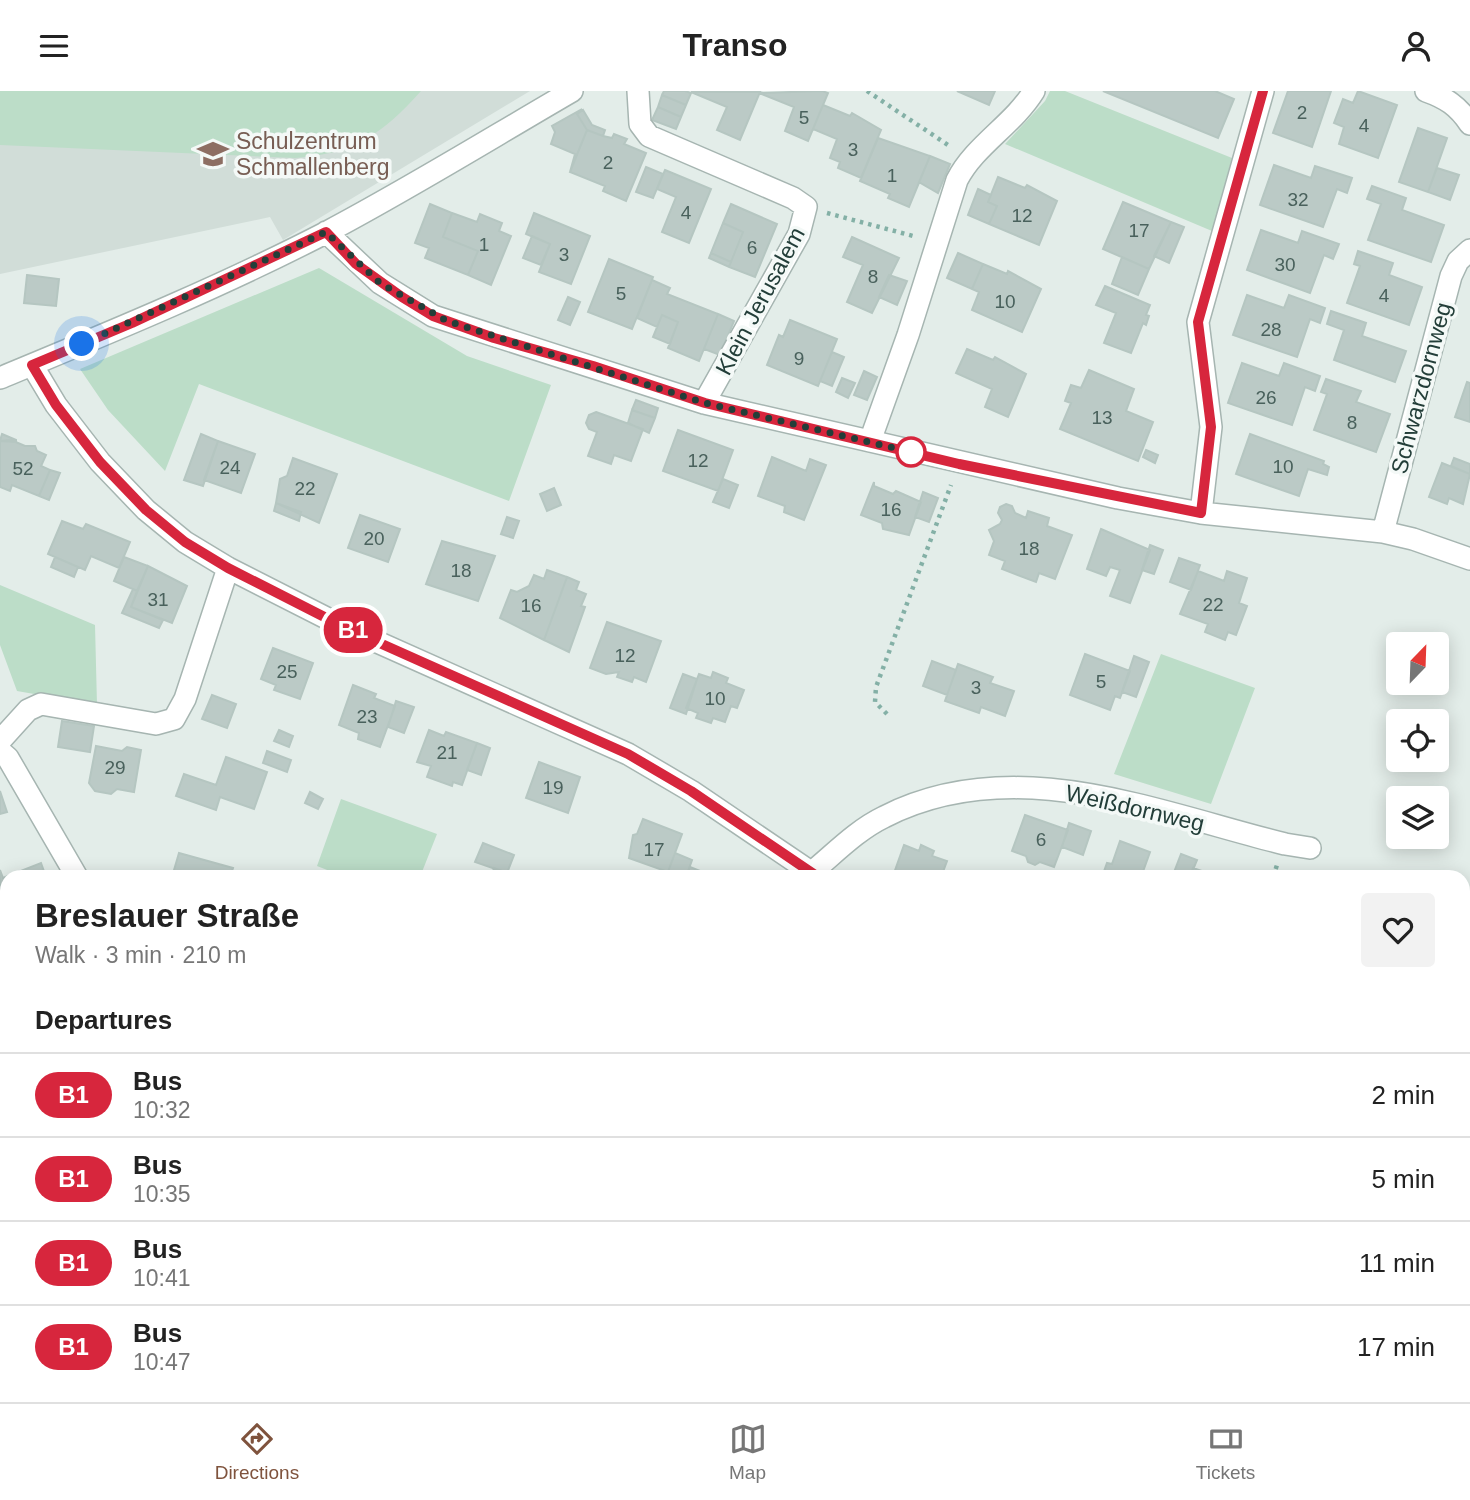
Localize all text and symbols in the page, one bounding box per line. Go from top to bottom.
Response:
icon: menu [35,27,73,65]
text: Transo [683,27,787,63]
icon: person [1397,27,1435,65]
house number: 2 [1297,102,1307,123]
house number: 5 [799,107,809,128]
house number: 4 [1359,115,1370,136]
place label: Schulzentrum Schmallenberg [236,128,389,180]
school or university icon: Schulzentrum Schmallenberg [196,137,230,171]
house number: 3 [848,139,858,160]
house number: 2 [603,152,613,173]
house number: 1 [887,165,897,186]
house number: 32 [1287,189,1309,210]
house number: 4 [681,202,692,223]
house number: 12 [1011,205,1033,226]
house number: 17 [1128,220,1150,241]
street label: Klein Jerusalem [710,223,810,379]
house number: 1 [479,234,489,255]
house number: 6 [747,237,757,258]
house number: 3 [559,244,569,265]
house number: 30 [1274,254,1296,275]
house number: 8 [868,266,878,287]
house number: 5 [616,283,626,304]
house number: 4 [1379,285,1390,306]
house number: 10 [994,291,1016,312]
street label: Schwarzdornweg [1386,299,1456,477]
house number: 28 [1260,319,1282,340]
your location [64,326,99,361]
house number: 9 [794,348,804,369]
house number: 26 [1255,387,1277,408]
house number: 13 [1091,407,1113,428]
house number: 8 [1347,412,1357,433]
unlabelled marker [896,437,926,467]
house number: 12 [687,450,709,471]
house number: 10 [1272,456,1294,477]
house number: 24 [219,457,241,478]
house number: 52 [12,458,34,479]
house number: 22 [294,478,316,499]
house number: 16 [880,499,902,520]
house number: 20 [363,528,385,549]
house number: 18 [1018,538,1040,559]
house number: 18 [450,560,472,581]
house number: 31 [147,589,169,610]
house number: 22 [1202,594,1224,615]
house number: 16 [520,595,542,616]
line badge: B1 [322,607,384,653]
text: B1 [338,616,368,643]
north arrow [1386,632,1449,695]
map controls [1386,632,1449,849]
house number: 12 [614,645,636,666]
house number: 25 [276,661,298,682]
house number: 5 [1096,671,1106,692]
house number: 3 [971,677,981,698]
house number: 10 [704,688,726,709]
house number: 23 [356,706,378,727]
button: locate [1386,709,1449,772]
house number: 21 [436,742,458,763]
house number: 29 [104,757,126,778]
house number: 19 [542,777,564,798]
street label: Weißdornweg [1063,779,1207,837]
button: layers [1386,786,1449,849]
house number: 6 [1036,829,1046,850]
house number: 17 [643,839,665,860]
button: heart [1361,893,1435,967]
text: Breslauer Straße [35,897,299,934]
text: Walk · 3 min · 210 m [35,942,246,968]
text: Departures [35,1005,172,1035]
text: Bus [133,1066,182,1096]
text: 2 min [1371,1080,1435,1110]
text: B1 [58,1081,89,1108]
text: 10:32 [133,1097,191,1123]
text: Bus [133,1150,182,1180]
text: 5 min [1371,1164,1435,1194]
text: B1 [58,1165,89,1192]
text: 10:35 [133,1181,191,1207]
text: Bus [133,1234,182,1264]
text: 11 min [1359,1248,1435,1278]
text: B1 [58,1249,89,1276]
text: 10:41 [133,1265,191,1291]
text: Bus [133,1318,182,1348]
text: 17 min [1357,1332,1435,1362]
text: B1 [58,1333,89,1360]
text: 10:47 [133,1349,191,1375]
tab: Directions [215,1420,299,1484]
tab: Map [729,1420,767,1484]
tab: Tickets [1196,1420,1255,1484]

